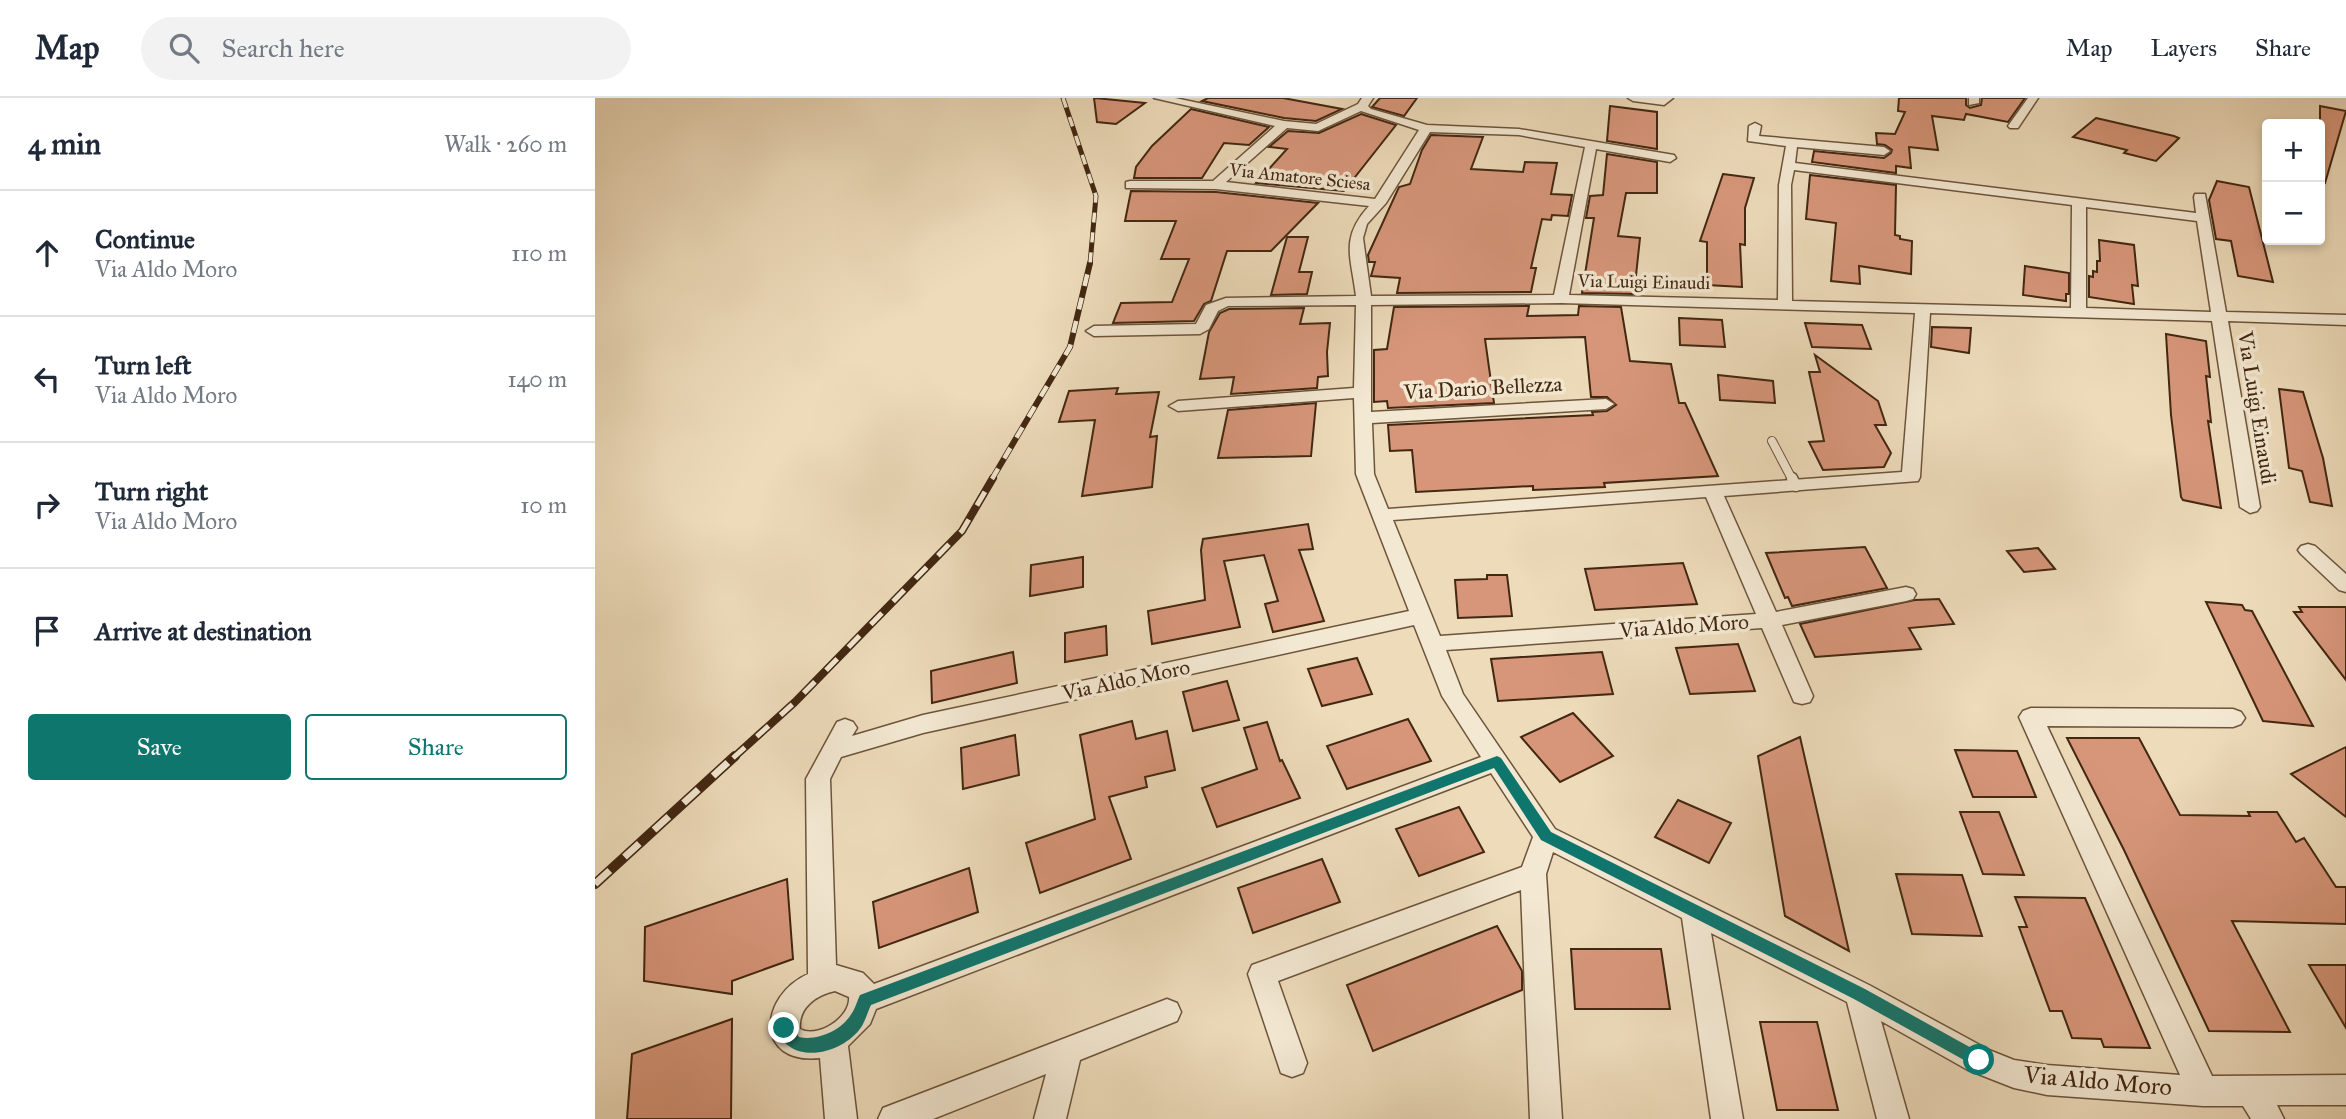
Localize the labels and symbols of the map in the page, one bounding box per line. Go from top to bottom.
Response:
street label: Via Amatore Sciesa [1227,159,1372,195]
street label: Via Luigi Einaudi [1576,270,1711,295]
street label: Via Luigi Einaudi [2232,328,2282,487]
street label: Via Dario Bellezza [1402,371,1563,405]
street label: Via Aldo Moro [1617,608,1750,644]
street label: Via Aldo Moro [1059,654,1192,706]
route end [768,1012,799,1043]
route start [1963,1044,1994,1075]
street label: Via Aldo Moro [2022,1060,2173,1102]

